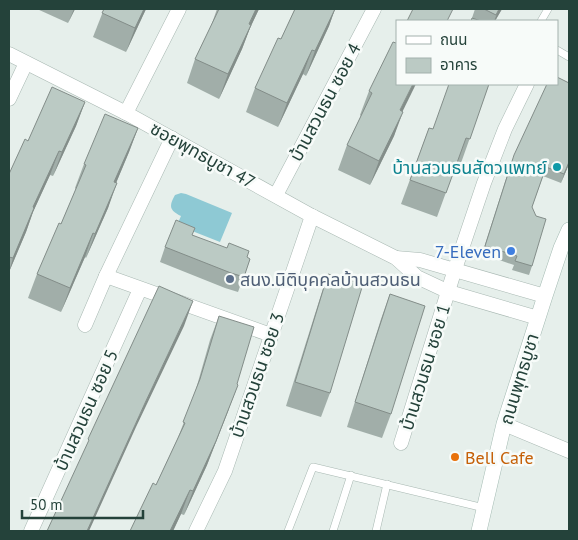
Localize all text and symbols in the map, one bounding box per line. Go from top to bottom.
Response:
legend [396,20,558,85]
text: ถนน [440,30,467,49]
street label: บ้านสวนธน ซอย 4 [284,39,366,165]
text: อาคาร [440,55,477,74]
street label: ซอยพุทธบูชา 47 [146,117,260,194]
place label: บ้านสวนธนสัตวแพทย์ [392,156,547,179]
marker: บ้านสวนธนสัตวแพทย์ [551,161,563,173]
place label: 7-Eleven [435,240,501,263]
marker: 7-Eleven [505,245,517,257]
place label: สนง.นิติบุคคลบ้านสวนธน [240,268,421,291]
marker: สนง.นิติบุคคลบ้านสวนธน [224,273,236,285]
street label: บ้านสวนธน ซอย 1 [395,301,455,433]
street label: บ้านสวนธน ซอย 3 [225,309,289,441]
street label: ถนนพุทธบูชา [494,331,545,428]
street label: บ้านสวนธน ซอย 5 [49,346,123,474]
place label: Bell Cafe [465,446,534,469]
marker: Bell Cafe [449,451,461,463]
scale bar [22,488,144,520]
text: 50 m [30,495,63,514]

